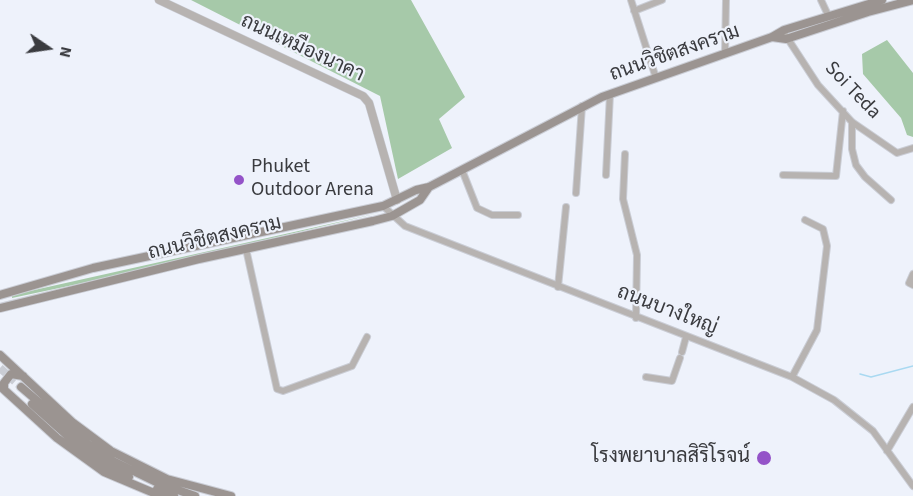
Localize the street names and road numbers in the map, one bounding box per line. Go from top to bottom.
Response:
street label: ถนนเหมืองนาคา [237,10,367,88]
street label: ถนนวิชิตสงคราม [607,21,743,87]
street label: Soi Teda [819,57,885,125]
street label: ถนนวิชิตสงคราม [146,212,284,266]
street label: ถนนบางใหญ่ [613,281,721,341]

